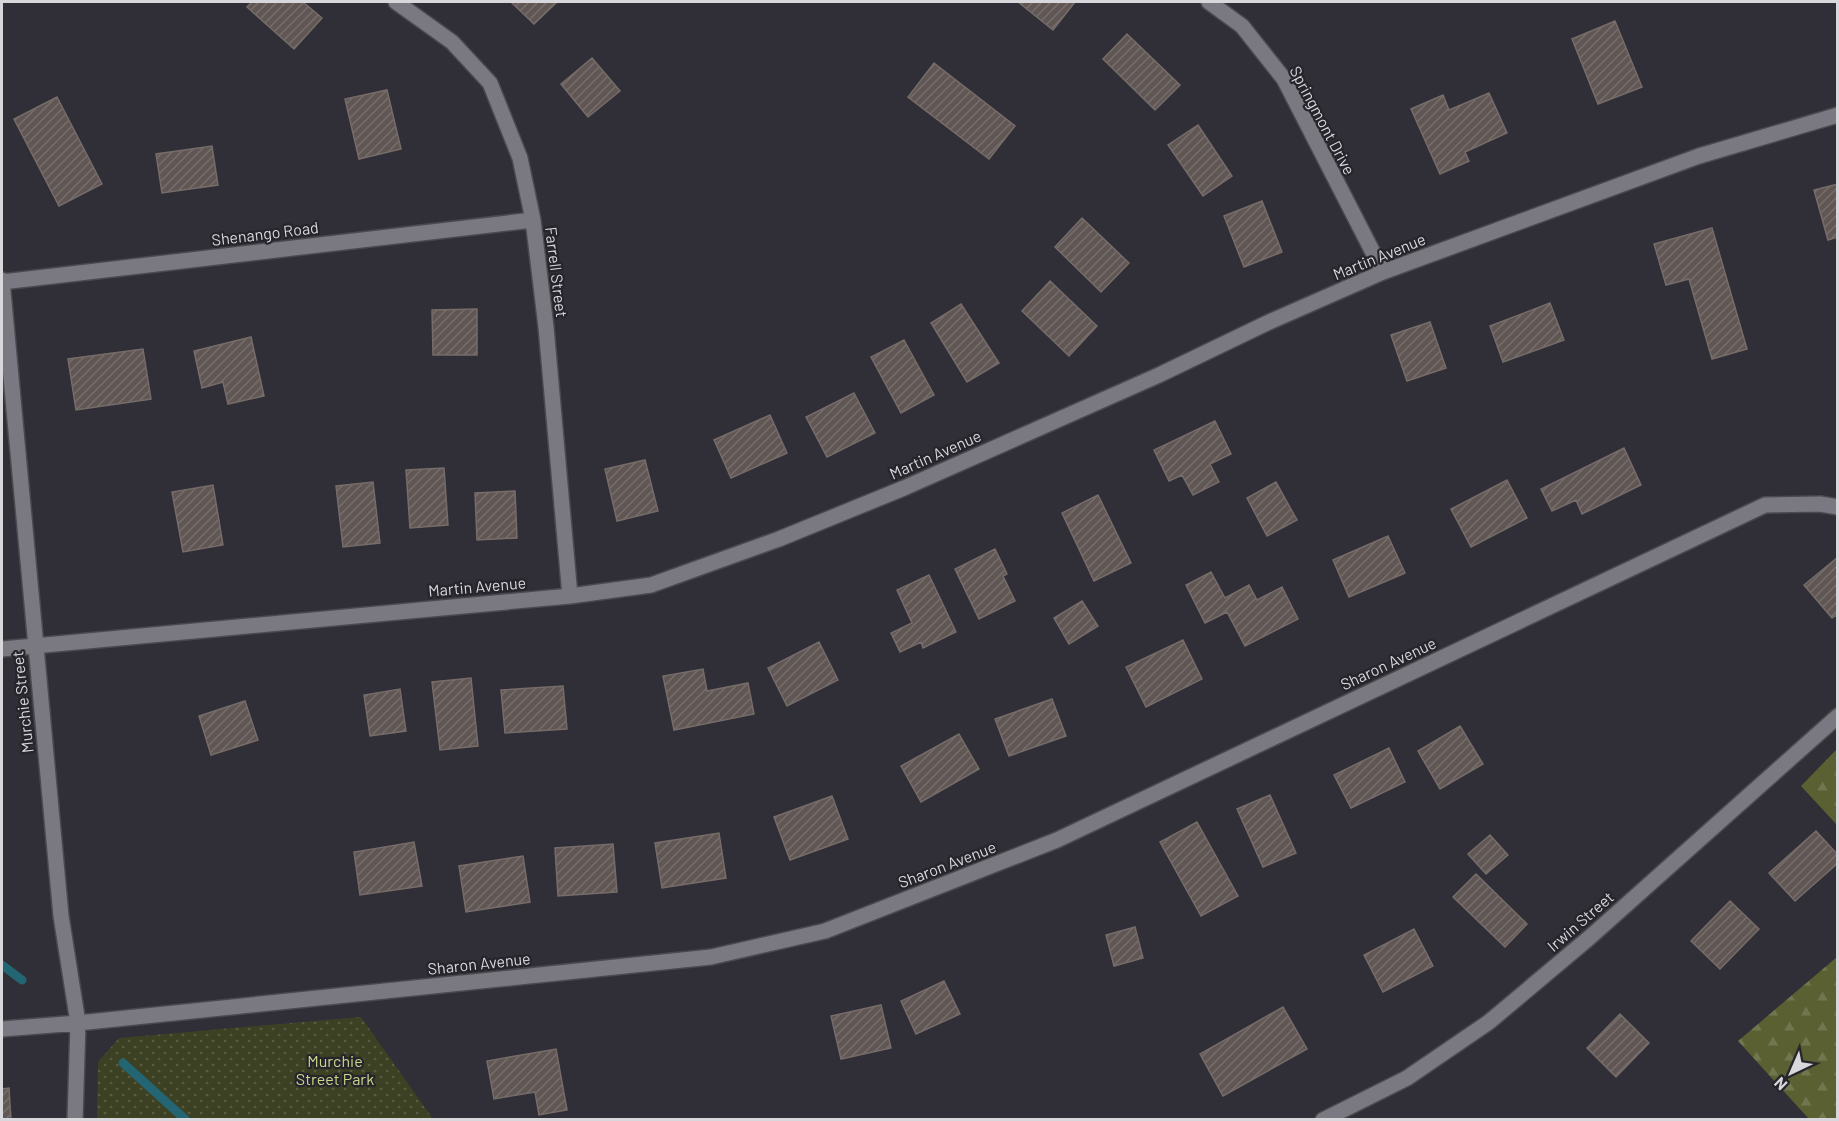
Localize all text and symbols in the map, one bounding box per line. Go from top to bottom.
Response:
street label: Springmont Drive [1286,62,1360,178]
street label: Shenango Road [210,217,320,249]
street label: Farrell Street [542,226,572,318]
street label: Martin Avenue [1330,229,1428,283]
street label: Martin Avenue [886,425,984,483]
street label: Martin Avenue [427,572,527,600]
street label: Sharon Avenue [1337,633,1439,693]
street label: Murchie Street [7,650,37,754]
street label: Sharon Avenue [895,837,999,891]
street label: Irwin Street [1543,887,1617,955]
street label: Sharon Avenue [427,948,531,978]
north arrow [1761,1043,1821,1103]
park label: Murchie Street Park [296,1051,374,1088]
text: N [1770,1074,1791,1095]

